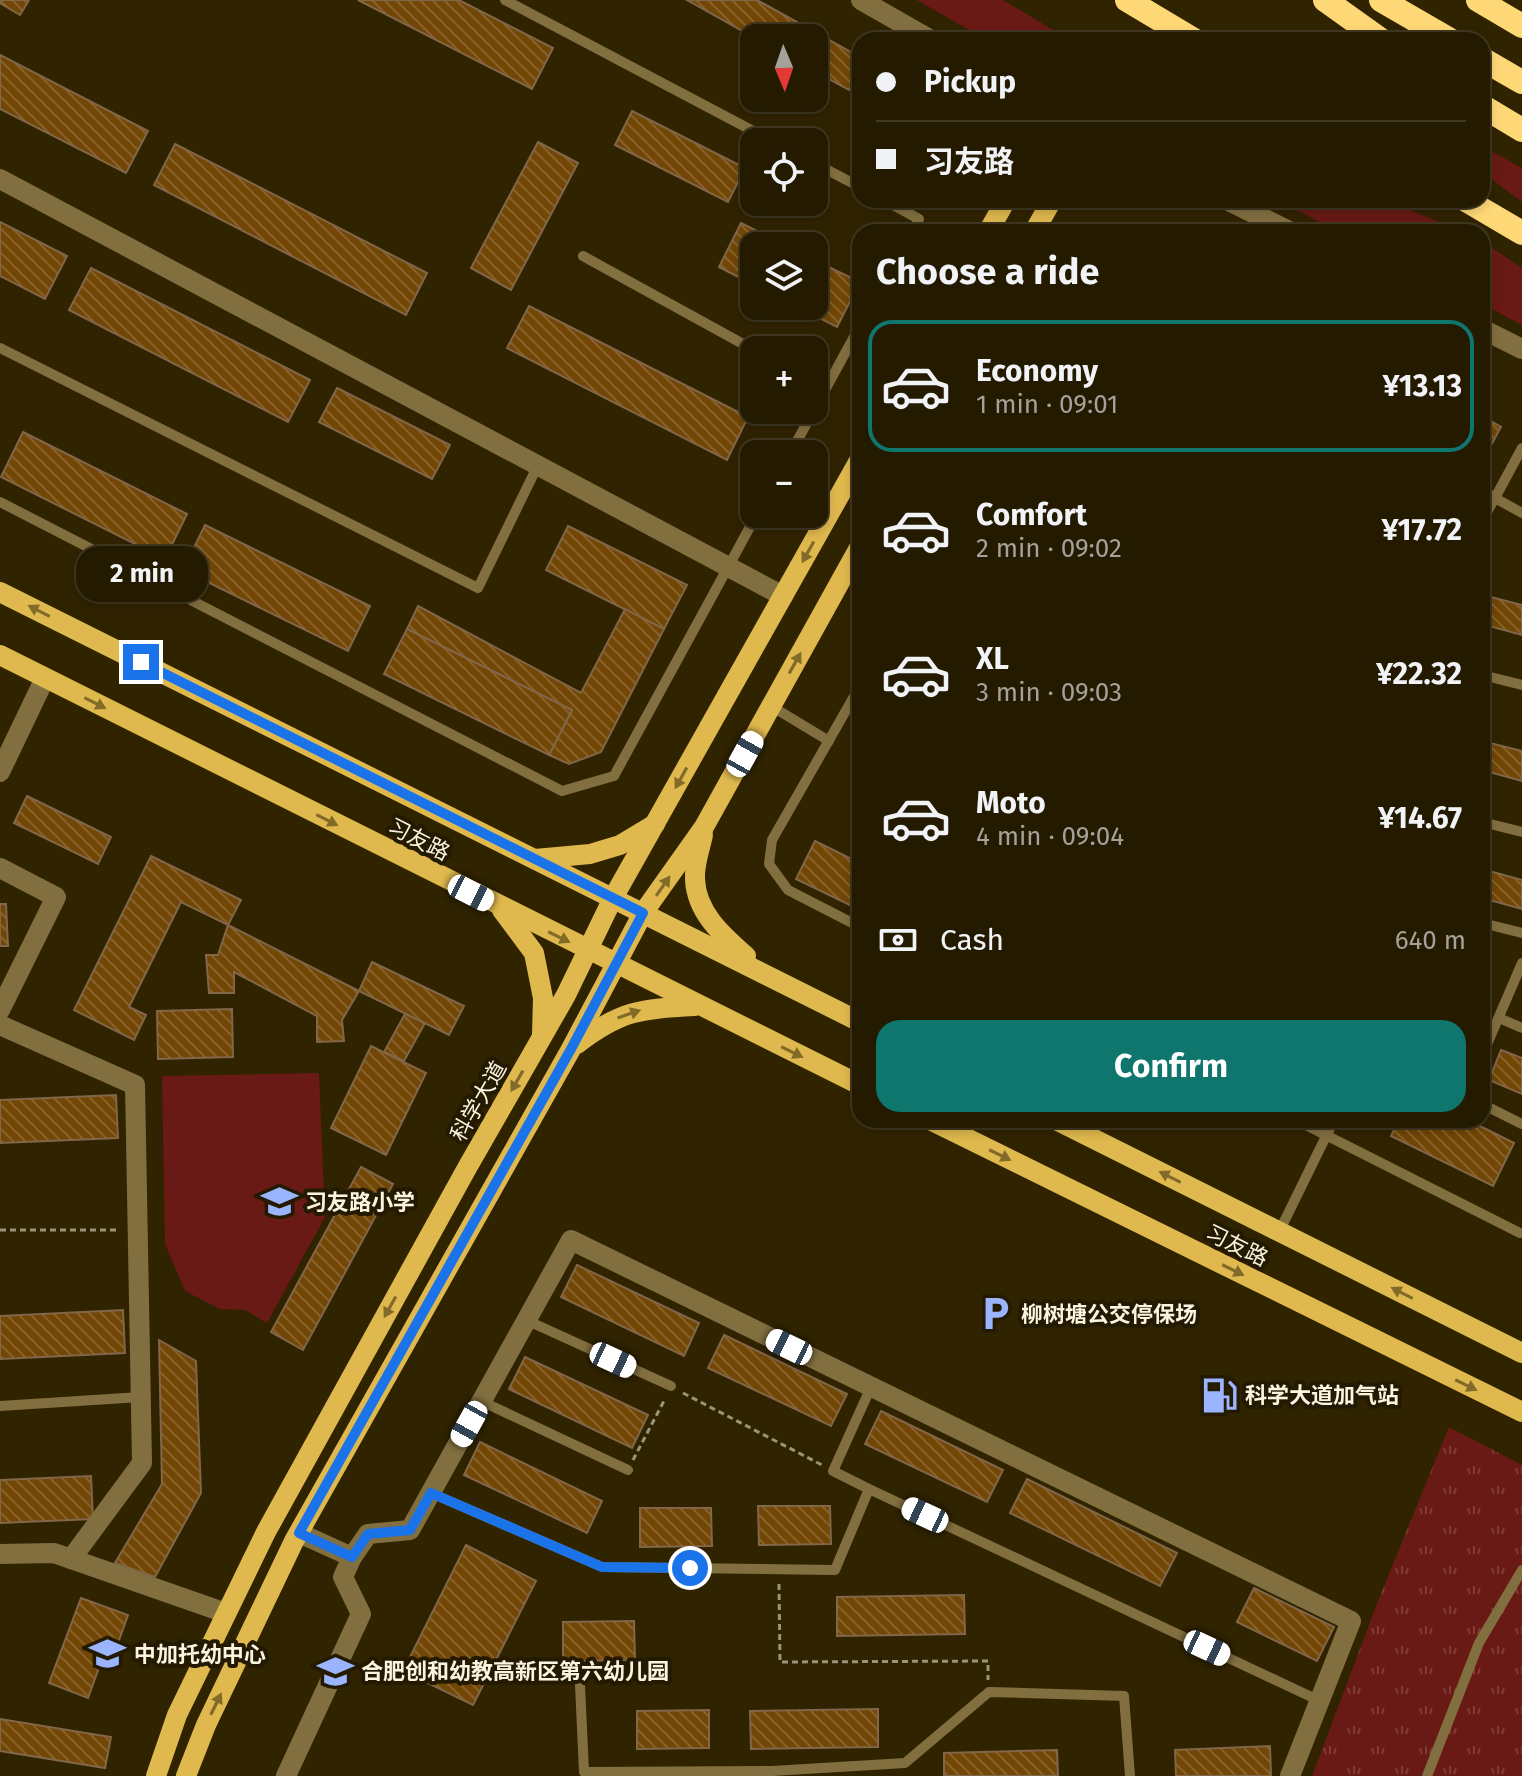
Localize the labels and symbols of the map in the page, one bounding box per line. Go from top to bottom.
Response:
north arrow [740,24,828,112]
one-way arrow [801,540,815,563]
callout: 2 min [75,546,207,602]
one-way arrow [27,604,50,618]
route end [123,644,159,680]
one-way arrow [788,652,802,674]
one-way arrow [83,696,106,710]
car [723,727,767,781]
one-way arrow [674,767,688,790]
street label: 习友路 [383,812,454,866]
one-way arrow [315,813,338,827]
car [444,871,498,915]
one-way arrow [654,876,670,897]
one-way arrow [548,930,571,943]
one-way arrow [618,1007,642,1019]
one-way arrow [781,1045,804,1059]
street label: 科学大道 [445,1056,512,1146]
one-way arrow [511,1070,525,1092]
one-way arrow [988,1148,1011,1161]
one-way arrow [1158,1170,1181,1183]
school or university icon: 习友路小学 [260,1183,298,1221]
place label: 习友路小学 [305,1189,415,1216]
street label: 习友路 [1201,1219,1272,1272]
one-way arrow [1222,1263,1245,1276]
one-way arrow [1391,1286,1414,1300]
parking icon: 柳树塘公交停保场 [976,1295,1014,1333]
one-way arrow [383,1296,397,1319]
place label: 柳树塘公交停保场 [1021,1301,1197,1328]
car [762,1326,816,1368]
car [586,1339,640,1381]
fuel station icon: 科学大道加气站 [1200,1376,1238,1414]
one-way arrow [1455,1378,1478,1391]
place label: 科学大道加气站 [1245,1382,1399,1409]
car [447,1397,491,1451]
car [898,1494,952,1536]
route start [672,1550,708,1586]
car [1180,1627,1234,1669]
school or university icon: 中加托幼中心 [89,1635,127,1673]
place label: 中加托幼中心 [134,1641,266,1668]
school or university icon: 合肥创和幼教高新区第六幼儿园 [316,1652,354,1690]
place label: 合肥创和幼教高新区第六幼儿园 [361,1658,669,1685]
one-way arrow [209,1692,223,1715]

